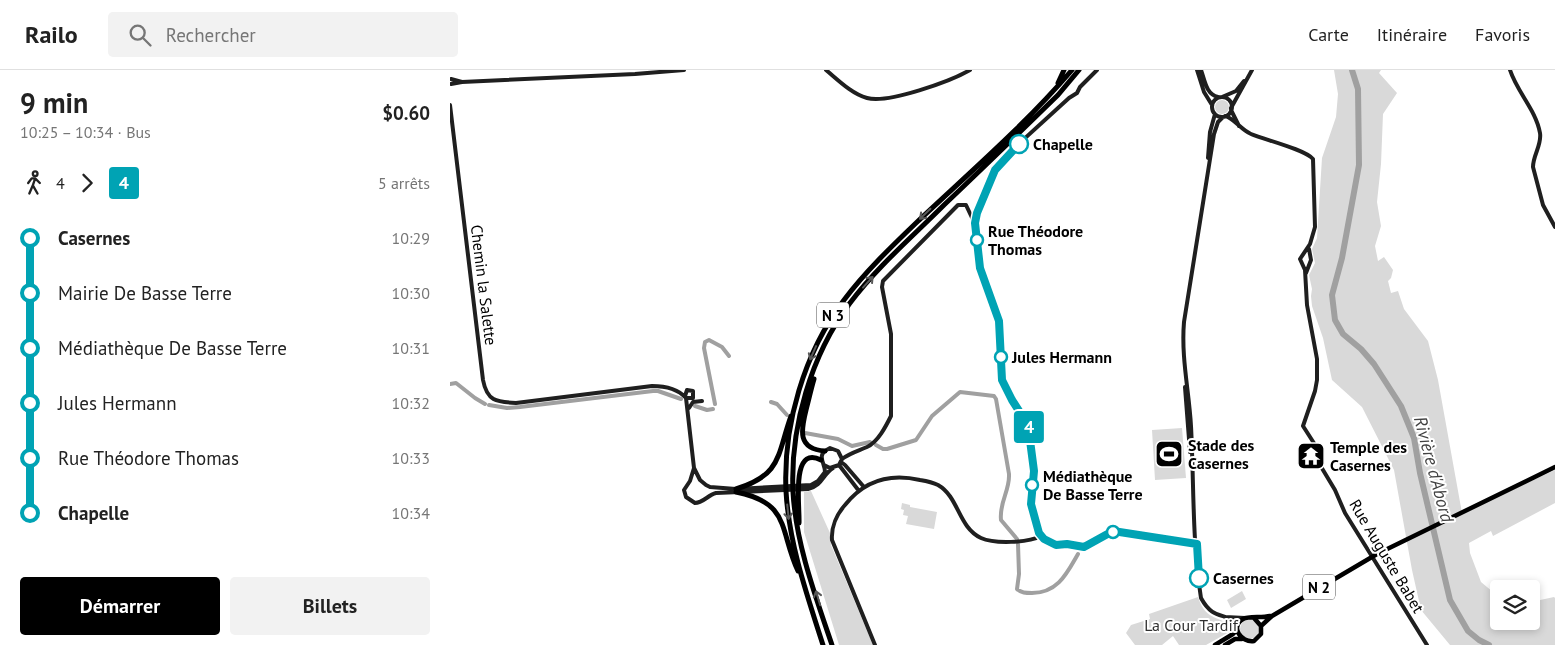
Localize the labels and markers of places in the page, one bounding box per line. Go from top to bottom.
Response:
marker: Chapelle [1009,134,1029,154]
place label: Chapelle [1033,134,1093,154]
place label: Rue Théodore Thomas [988,221,1083,259]
marker: Rue Théodore Thomas [970,233,984,247]
place label: Jules Hermann [1011,347,1112,367]
marker: Jules Hermann [994,350,1008,364]
place label: Stade des Casernes [1188,435,1255,473]
place label: Temple des Casernes [1330,437,1407,475]
sports icon: Stade des Casernes [1154,439,1184,469]
temple icon: Temple des Casernes [1296,441,1326,471]
place label: Médiathèque De Basse Terre [1043,466,1143,504]
marker: Médiathèque De Basse Terre [1025,478,1039,492]
unlabelled marker [1106,525,1120,539]
marker: Casernes [1189,568,1209,588]
place label: Casernes [1213,568,1274,588]

